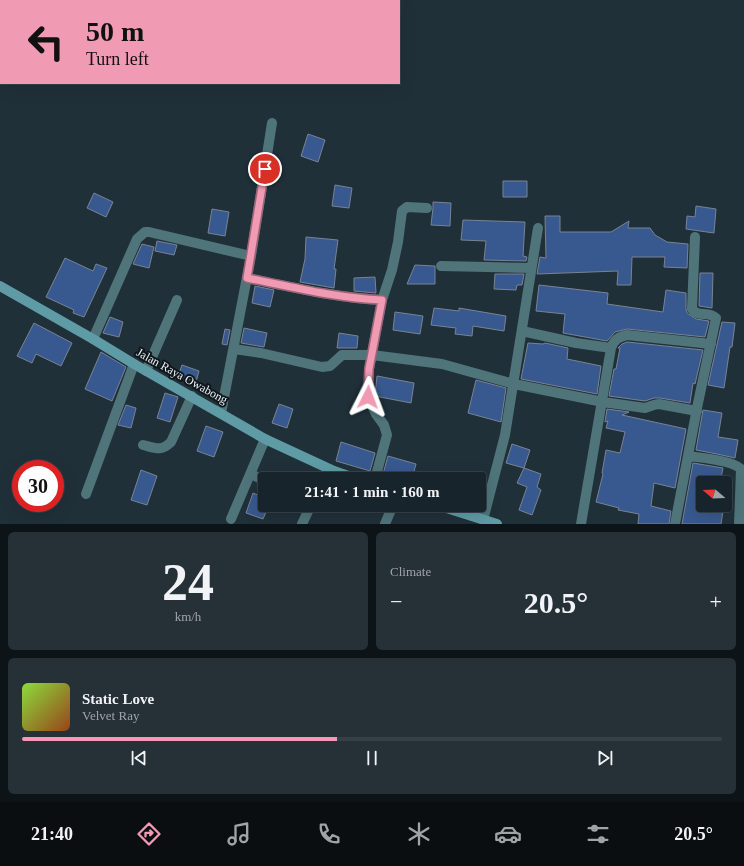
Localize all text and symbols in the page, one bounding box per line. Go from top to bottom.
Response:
icon: left [20,16,72,68]
text: 50 m [86,16,144,47]
text: Turn left [86,49,149,69]
pin [248,152,282,186]
icon: arrive [254,158,276,180]
street label: Jalan Raya Owabong [134,345,230,407]
position arrow [347,376,389,418]
speed limit sign: 30 [12,460,64,512]
north arrow [696,476,732,512]
map controls [696,476,732,512]
text: 21:41 · 1 min · 160 m [305,484,440,500]
text: 24 [162,554,214,611]
text: Climate [390,564,431,579]
text: 20.5° [524,586,588,619]
text: − [390,589,402,614]
text: + [710,589,722,614]
text: km/h [175,609,201,624]
text: Static Love [82,691,154,707]
text: Velvet Ray [82,708,139,723]
icon: previous [128,747,150,769]
icon: pause [361,747,383,769]
icon: next [594,747,616,769]
icon: directions [135,820,163,848]
icon: music [225,820,253,848]
icon: phone [315,820,343,848]
icon: climate [405,820,433,848]
icon: car [494,820,522,848]
icon: filters [584,820,612,848]
text: 21:40 [31,824,73,844]
text: 20.5° [674,824,713,844]

